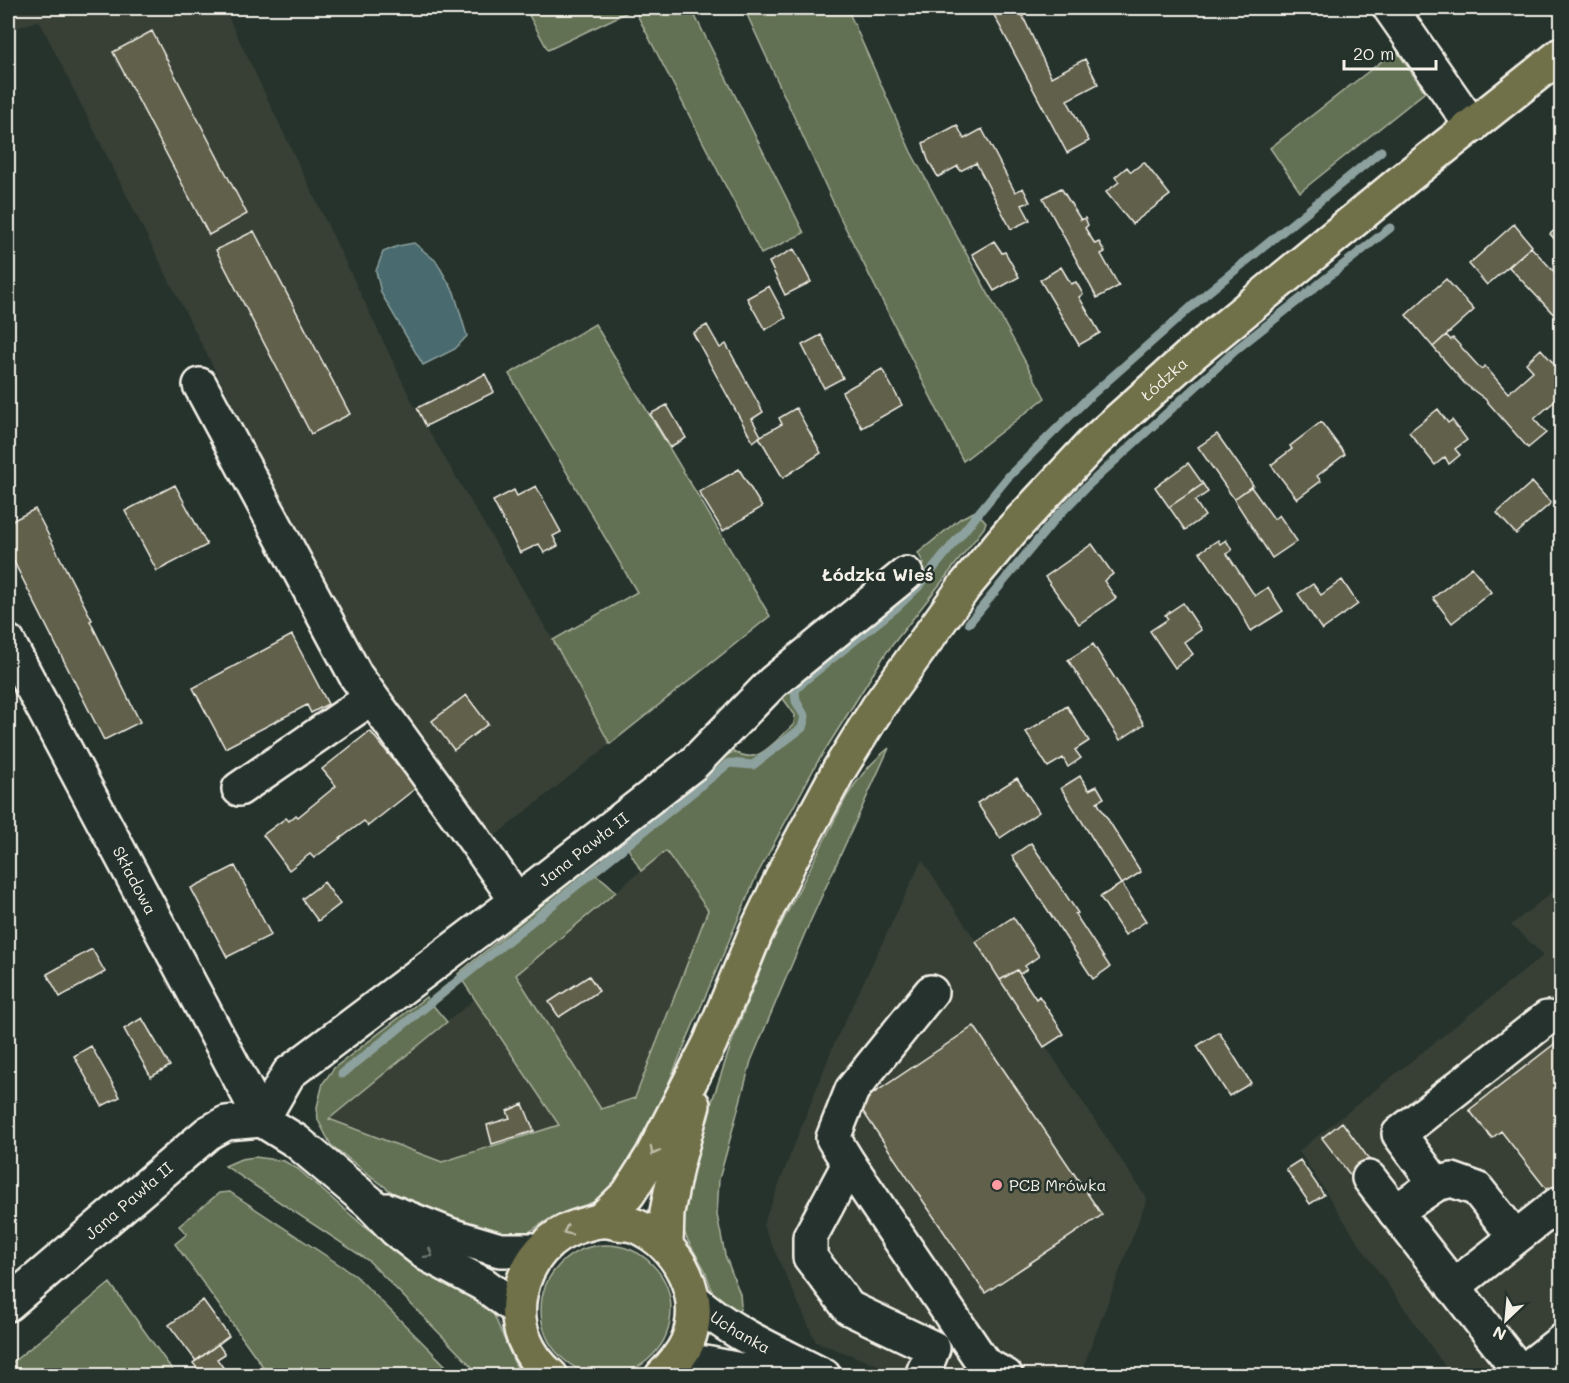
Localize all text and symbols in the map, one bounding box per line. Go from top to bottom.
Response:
scale bar [1344,33,1436,71]
text: 20 m [1353,41,1394,65]
street label: Łódzka [1136,352,1192,405]
district label: Łódzka Wieś [821,562,934,586]
street label: Jana Pawła II [534,807,633,891]
street label: Składowa [108,842,162,918]
one-way arrow [650,1145,661,1155]
street label: Jana Pawła II [80,1157,177,1244]
place label: PCB Mrówka [1009,1174,1106,1195]
marker: PCB Mrówka [990,1178,1004,1192]
one-way arrow [562,1224,573,1236]
one-way arrow [422,1247,433,1258]
north arrow [1476,1290,1536,1350]
street label: Uchanka [706,1306,774,1358]
text: N [1489,1322,1509,1346]

